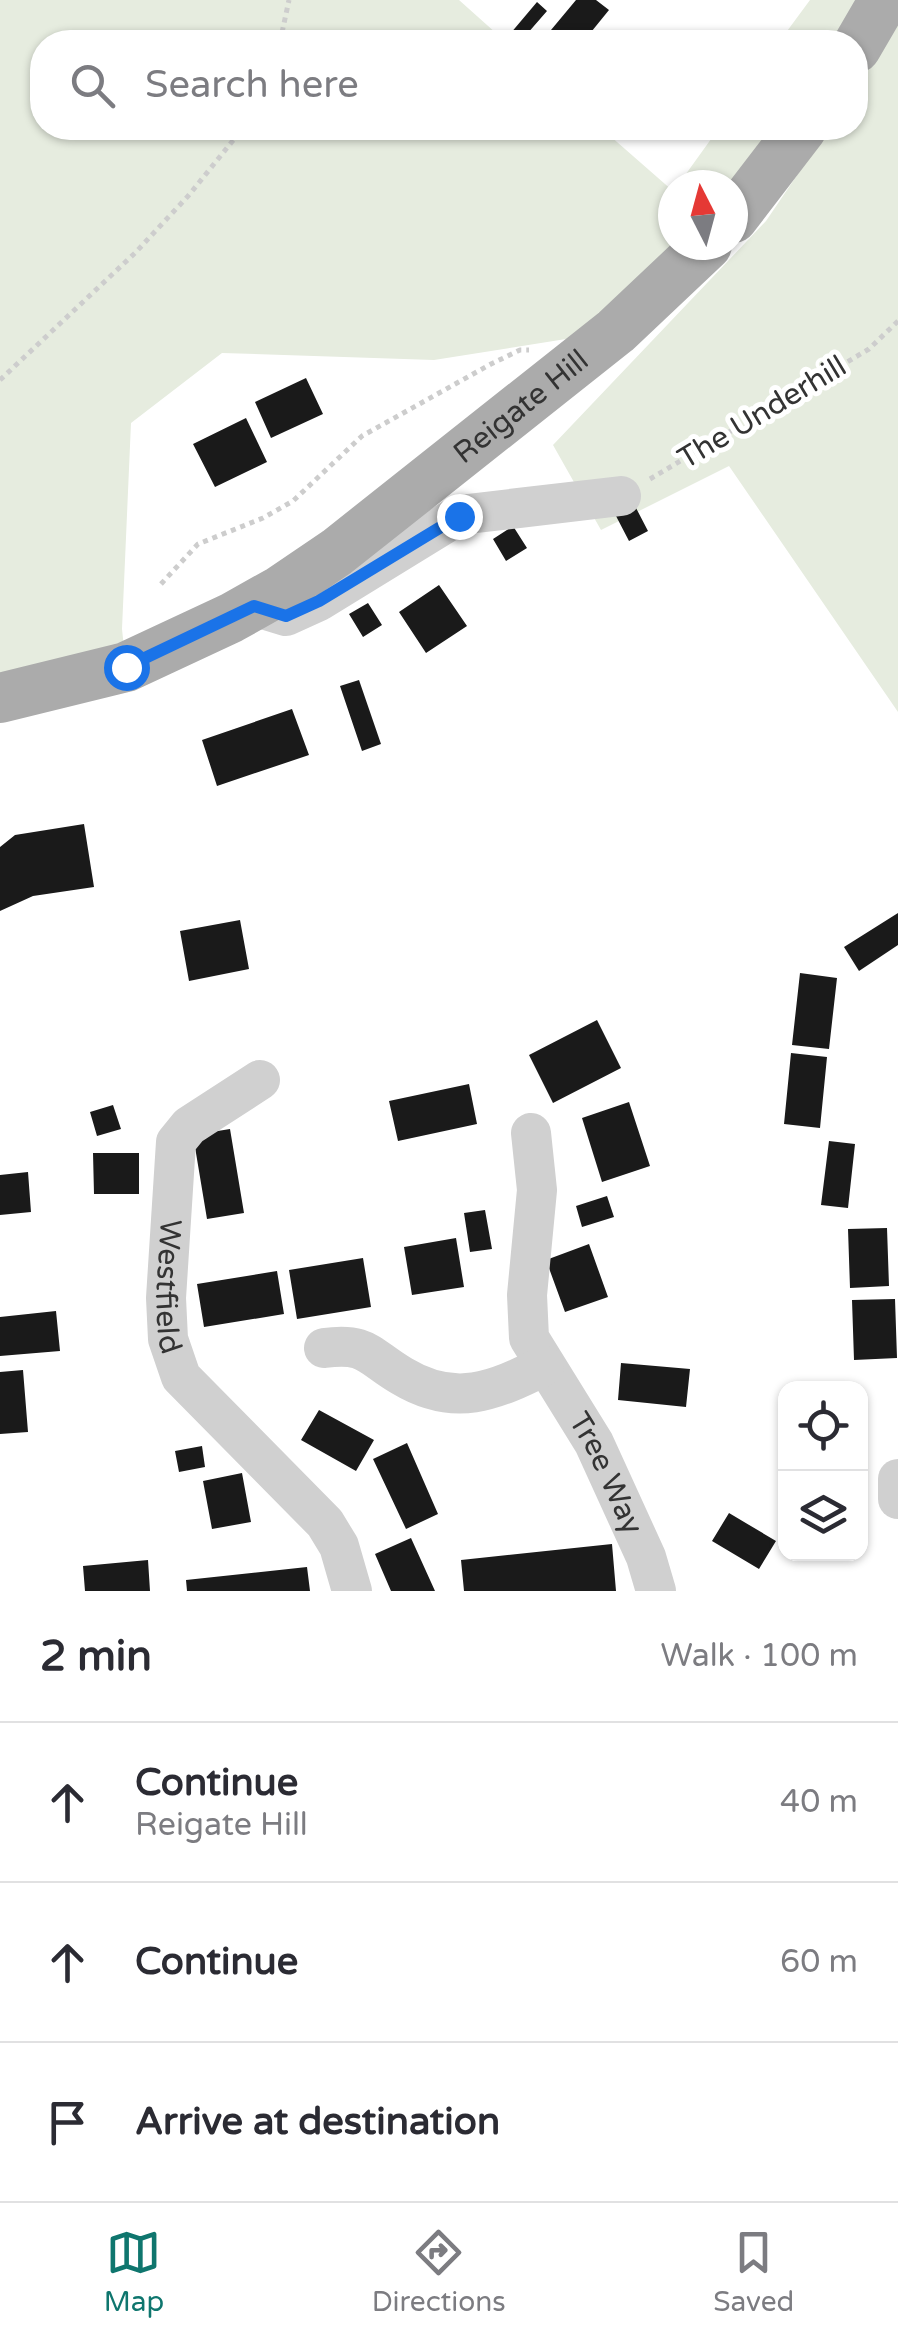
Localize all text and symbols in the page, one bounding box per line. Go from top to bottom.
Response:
search box [30,30,868,140]
icon: search [65,58,120,113]
text: Search here [145,62,359,108]
north arrow [658,170,748,260]
street label: Reigate Hill [446,342,596,472]
street label: The Underhill [671,348,853,477]
route end [437,494,483,540]
route start [104,645,150,691]
street label: Westfield [147,1218,190,1359]
map controls [778,1381,868,1561]
button: locate [778,1381,868,1471]
street label: Tree Way [561,1406,651,1540]
button: layers [778,1471,868,1561]
text: 2 min [40,1631,152,1682]
text: Walk · 100 m [661,1637,858,1675]
text: Continue [135,1760,298,1806]
icon: ahead [40,1775,95,1830]
text: 40 m [780,1783,858,1821]
text: Reigate Hill [135,1806,308,1844]
icon: ahead [40,1935,95,1990]
text: Continue [135,1939,298,1985]
text: 60 m [780,1943,858,1981]
icon: arrive [40,2095,95,2150]
text: Arrive at destination [135,2099,500,2145]
tab: Map [104,2225,164,2319]
tab: Directions [372,2225,506,2319]
tab: Saved [713,2225,794,2319]

